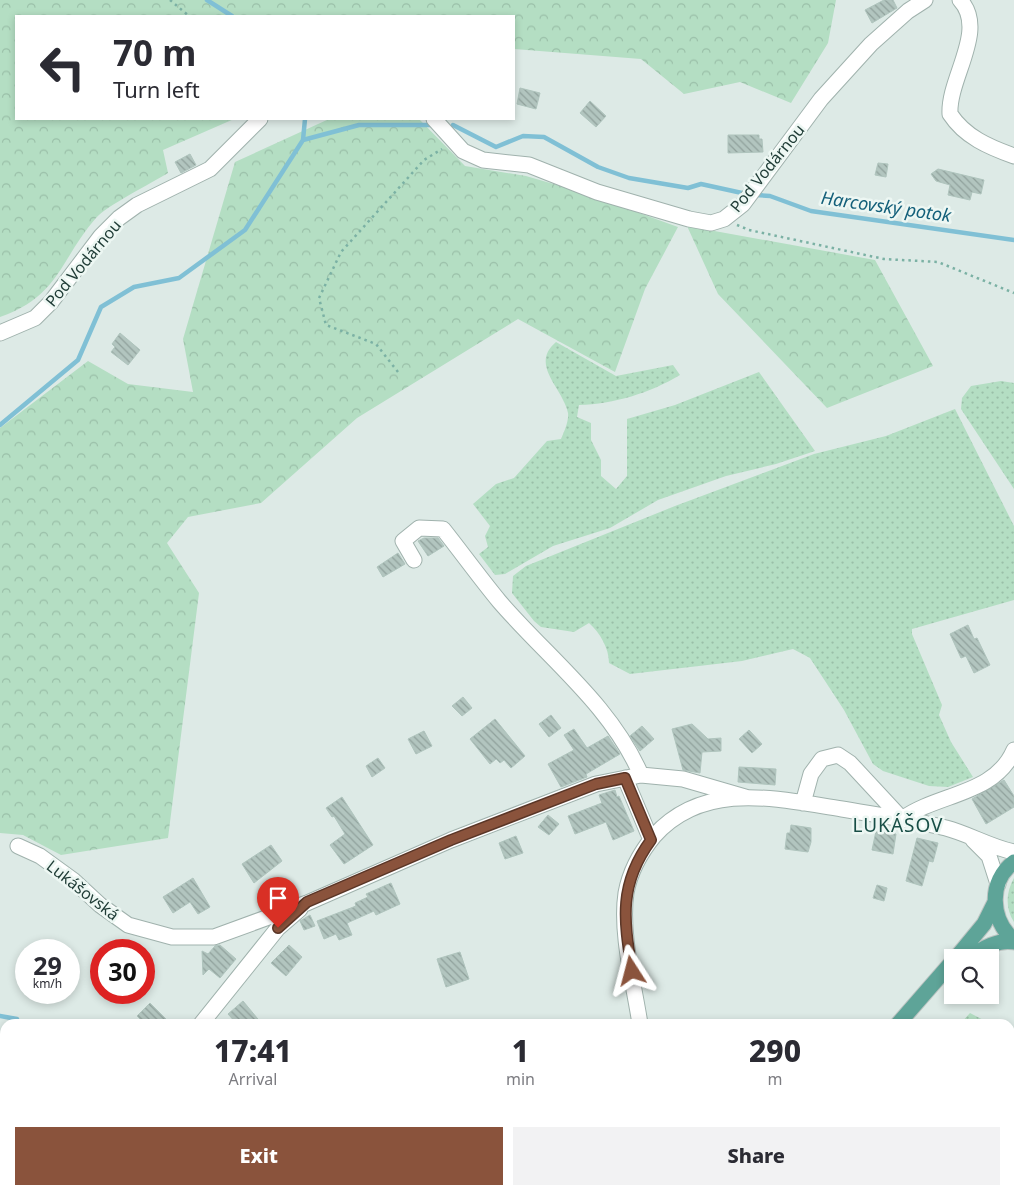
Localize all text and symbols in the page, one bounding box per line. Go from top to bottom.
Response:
text: 70 m [113,29,196,76]
icon: left [30,35,95,100]
text: Turn left [113,74,200,104]
street label: Pod Vodárnou [725,119,809,217]
water label: Harcovský potok [820,185,954,227]
street label: Pod Vodárnou [40,215,126,311]
district label: LUKÁŠOV [852,812,944,838]
street label: Lukášovská [42,855,124,925]
pin [257,877,299,928]
icon: arrive [264,884,292,912]
speed limit sign: 30 [90,939,155,1004]
position arrow [605,944,657,996]
text: 29 [33,948,62,982]
map controls [944,949,999,1004]
button: search [944,949,999,1004]
text: km/h [33,975,62,992]
text: 17:41 [214,1030,292,1071]
text: 1 [512,1030,529,1071]
text: 290 [749,1030,801,1071]
text: Arrival [229,1068,277,1090]
text: min [506,1068,535,1090]
text: m [767,1068,782,1090]
button: Exit [15,1127,503,1185]
button: Share [513,1127,1000,1185]

